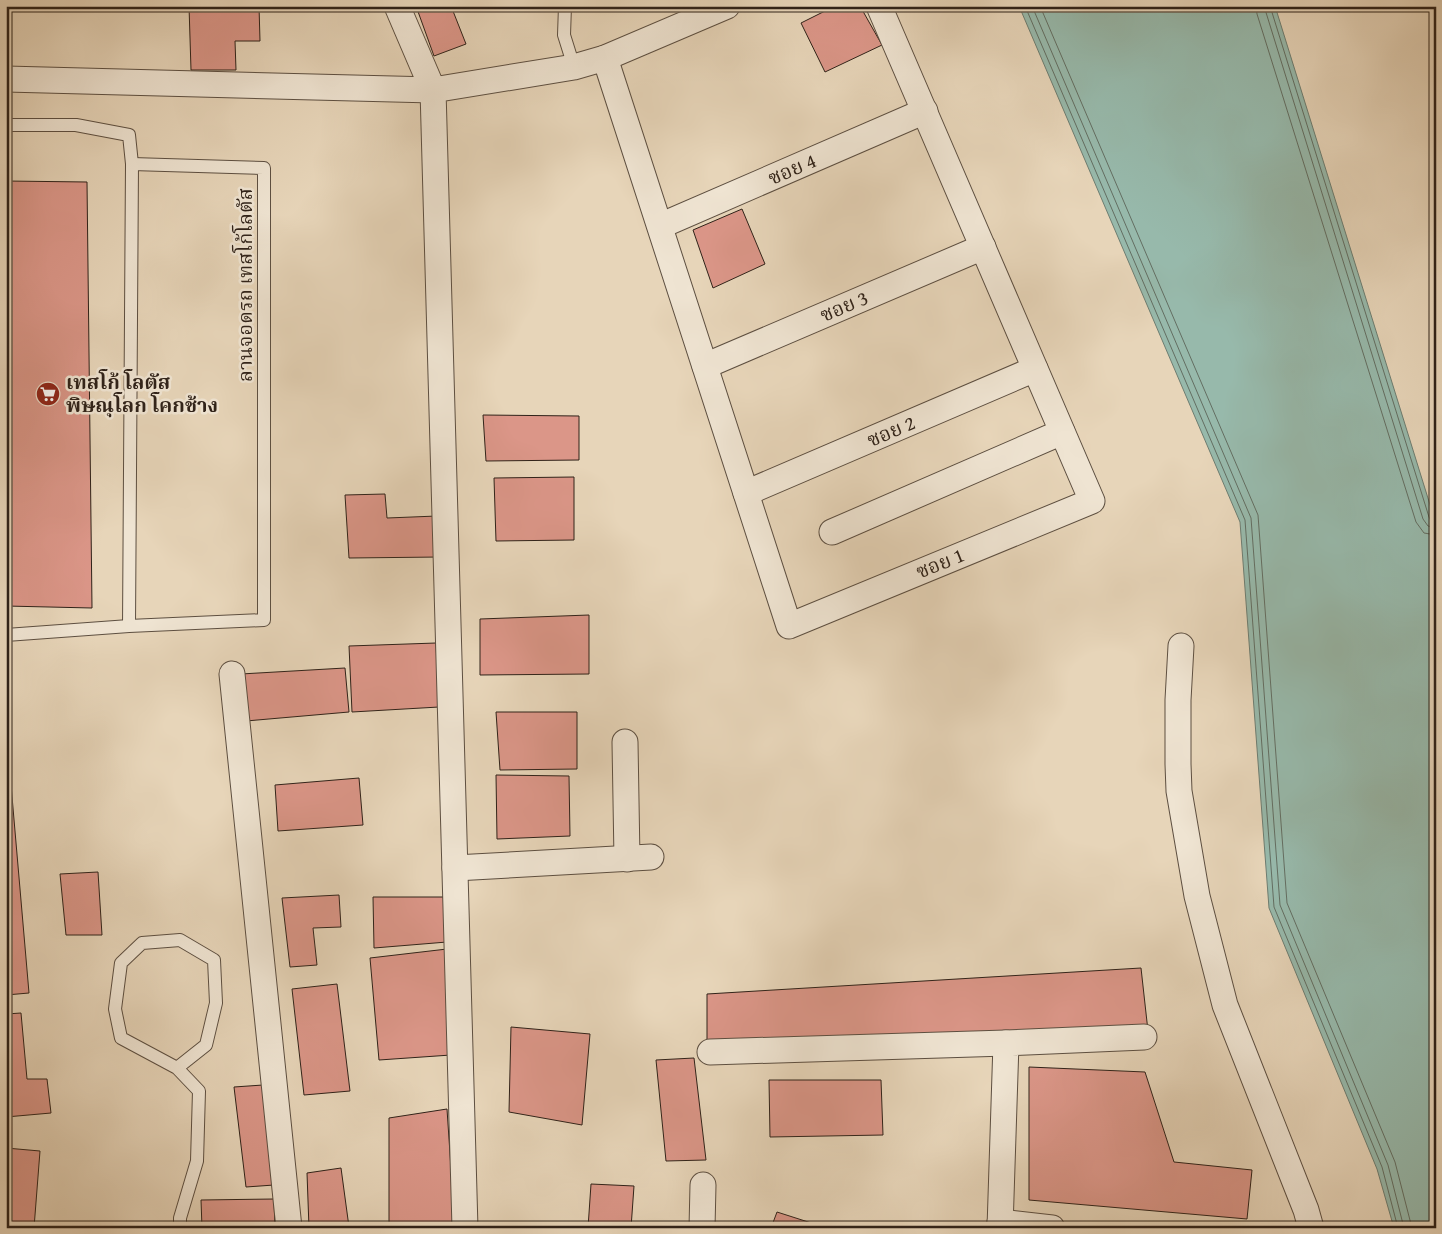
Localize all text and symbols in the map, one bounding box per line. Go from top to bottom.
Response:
street label: ซอย 4 [763,145,820,192]
street label: ลานจอดรถ เทสโก้โลตัส [230,188,259,382]
street label: ซอย 3 [815,282,872,329]
place label: เทสโก้ โลตัส พิษณุโลก โคกช้าง [66,367,218,419]
supermarket icon: เทสโก้ โลตัส พิษณุโลก โคกช้าง [35,381,61,407]
street label: ซอย 2 [862,407,919,454]
street label: ซอย 1 [911,540,968,585]

